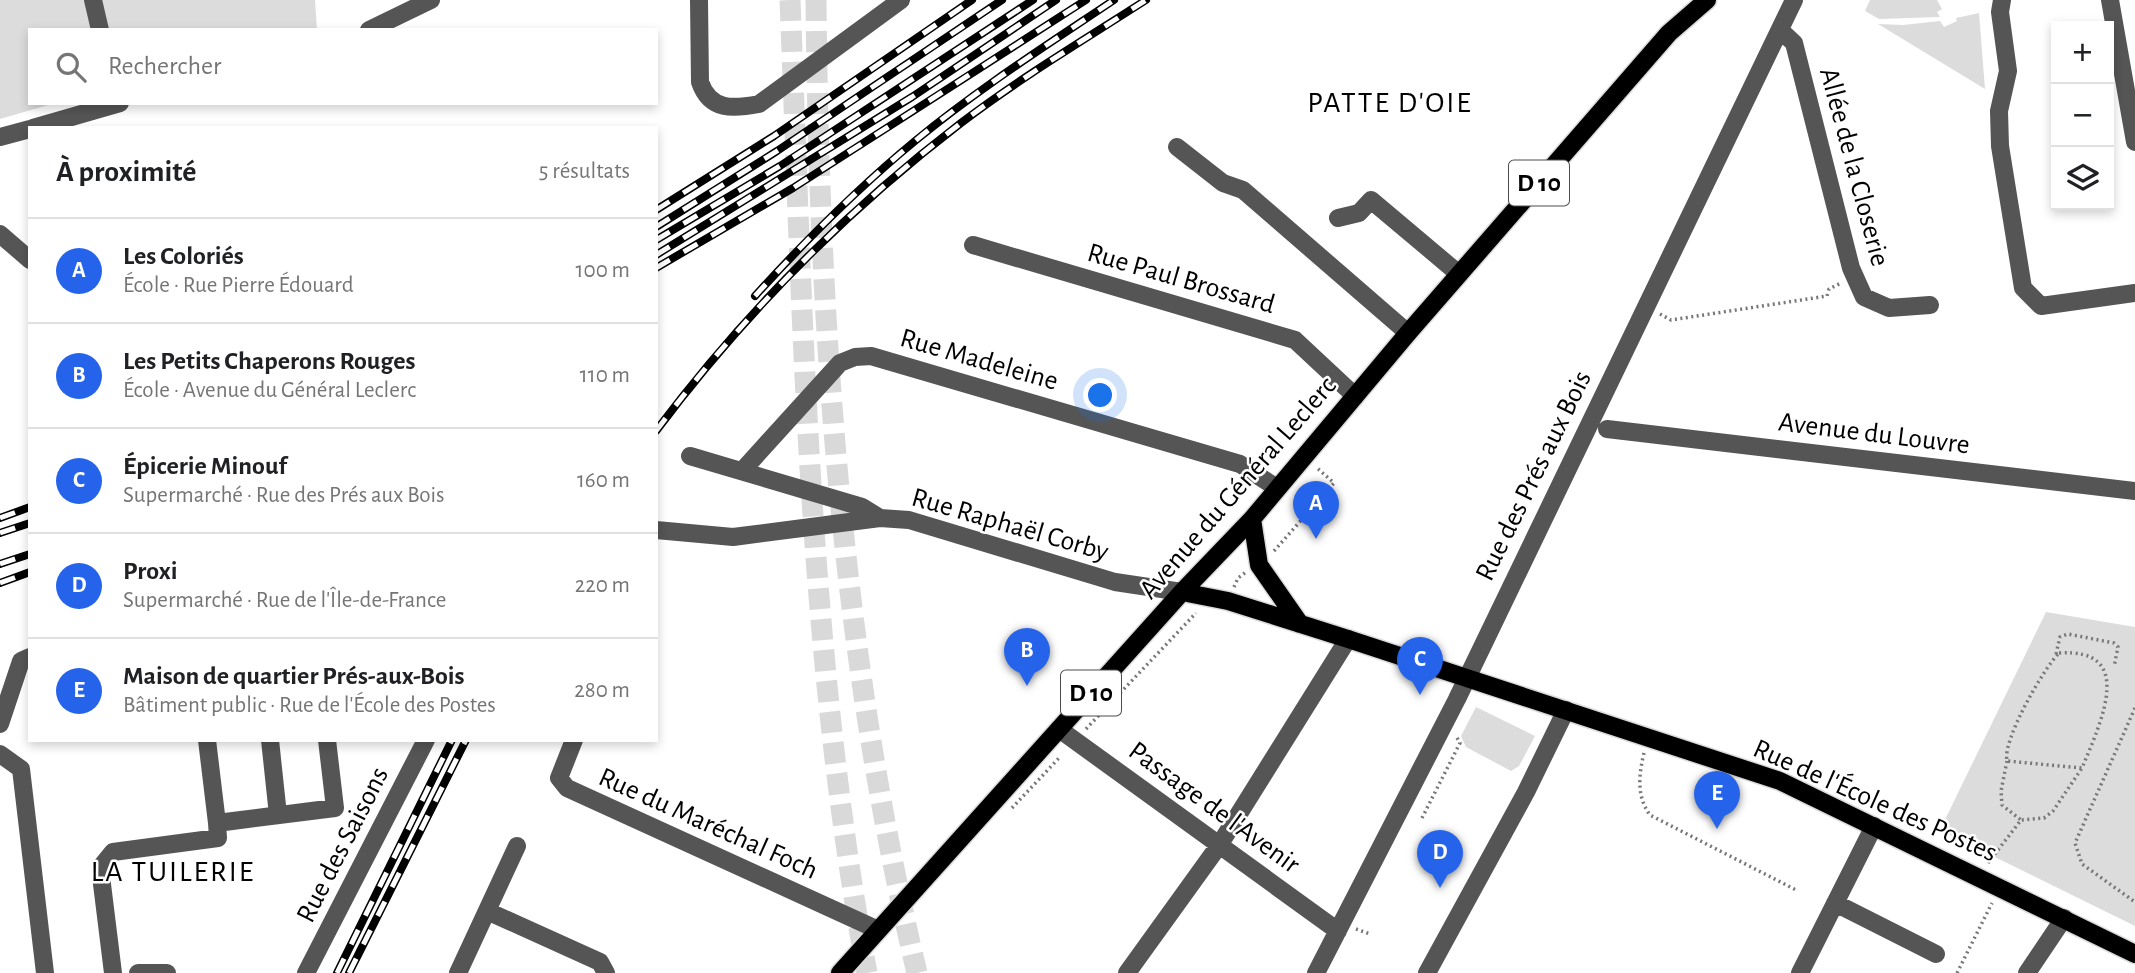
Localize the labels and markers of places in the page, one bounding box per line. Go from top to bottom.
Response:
pin: A [1293,481,1339,539]
pin: B [1004,628,1050,686]
pin: C [1397,637,1443,695]
pin: E [1694,771,1740,829]
pin: D [1417,830,1463,888]

